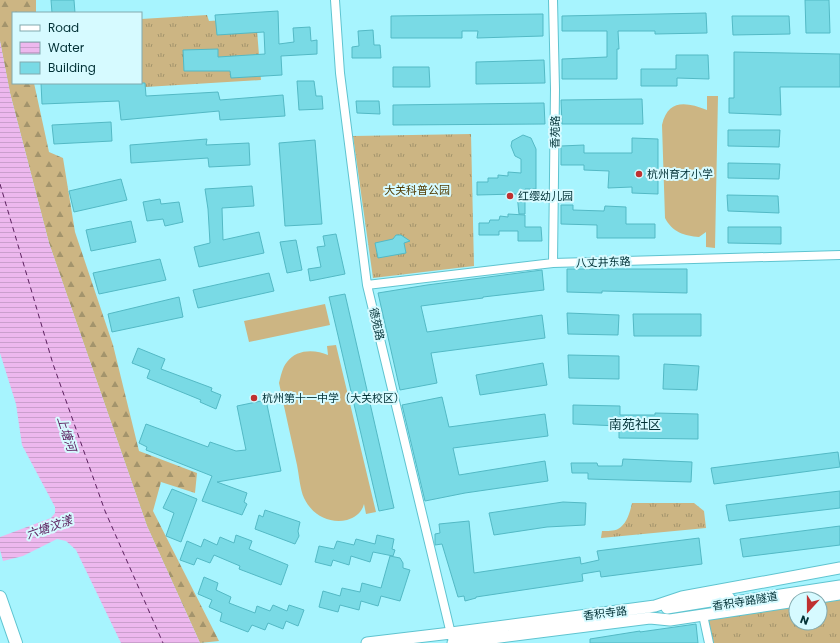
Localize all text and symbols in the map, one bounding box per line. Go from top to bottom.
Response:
legend [12,12,142,84]
text: Road [48,19,79,36]
text: Water [48,39,85,56]
text: Building [48,59,96,76]
street label: 香苑路 [547,115,563,149]
place label: 杭州育才小学 [647,166,713,182]
marker: 杭州育才小学 [634,169,644,179]
park label: 大关科普公园 [384,182,450,198]
place label: 红缨幼儿园 [518,188,573,204]
marker: 红缨幼儿园 [505,191,515,201]
street label: 八丈井东路 [575,253,631,271]
street label: 德苑路 [365,306,389,342]
place label: 杭州第十一中学（大关校区） [262,390,405,406]
marker: 杭州第十一中学（大关校区） [249,393,259,403]
water label: 上塘河 [53,414,81,456]
district label: 南苑社区 [609,415,661,434]
water label: 六塘汶漾 [24,511,76,543]
street label: 香积寺路隧道 [711,588,779,614]
north arrow [788,591,828,631]
street label: 香积寺路 [582,602,628,624]
text: N [798,611,811,629]

